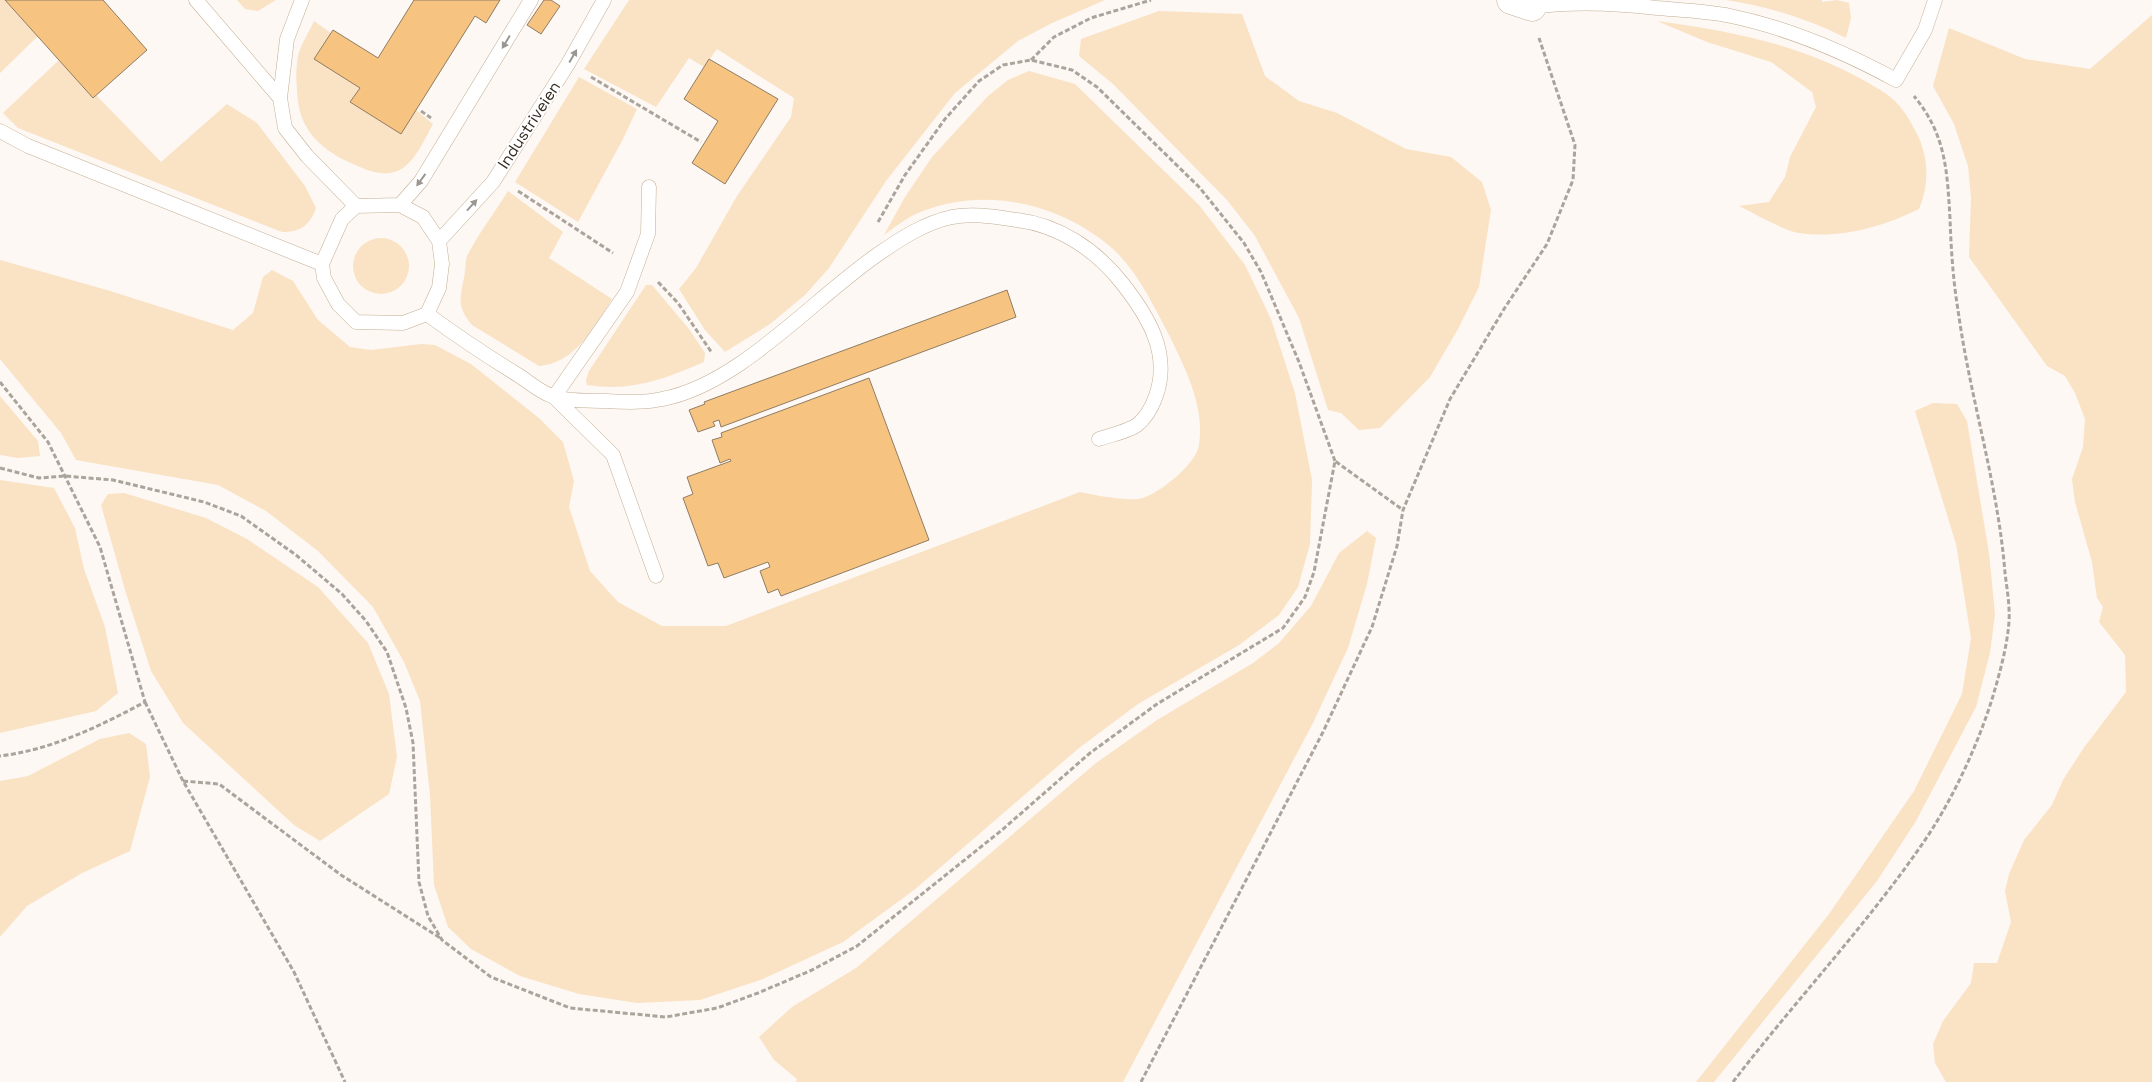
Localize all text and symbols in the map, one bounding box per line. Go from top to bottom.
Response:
one-way arrow [501,35,511,48]
one-way arrow [568,50,577,63]
street label: Industriveien [493,77,565,173]
one-way arrow [416,173,426,187]
one-way arrow [466,199,478,211]

